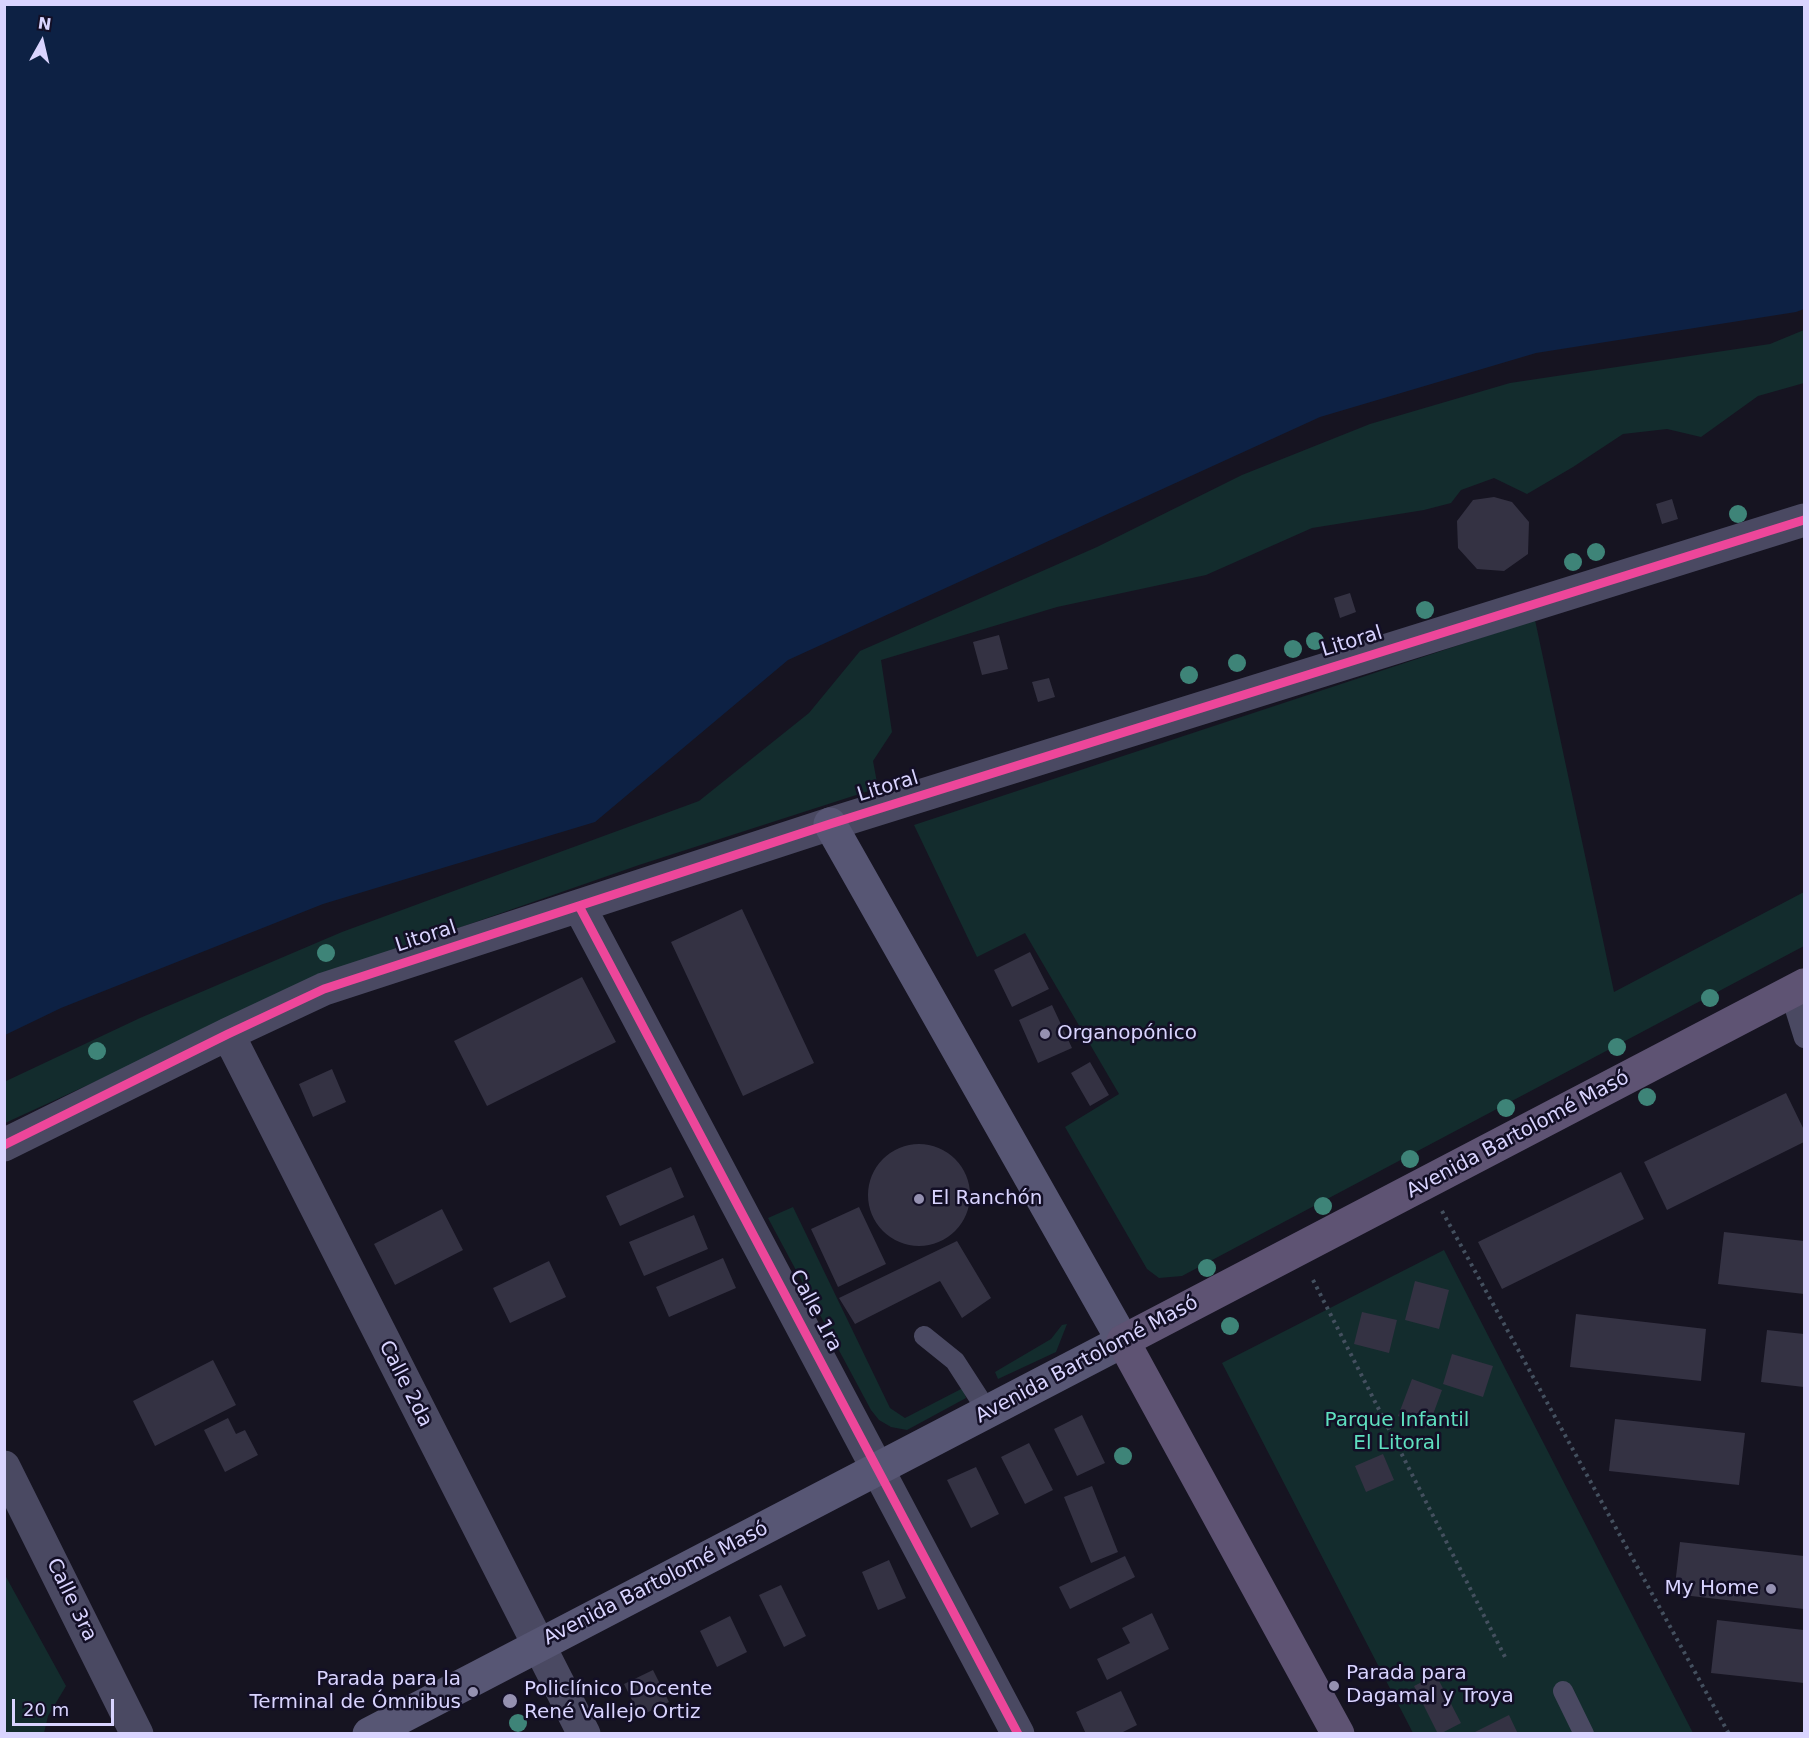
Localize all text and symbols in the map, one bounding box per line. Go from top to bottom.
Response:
north arrow [12,12,72,72]
text: N [37,13,53,34]
street label: Litoral [1318,621,1386,663]
street label: Litoral [854,766,922,808]
street label: Litoral [392,916,460,958]
place label: Organopónico [1057,1022,1197,1046]
marker: Organopónico [1038,1027,1052,1041]
street label: Avenida Bartolomé Masó [1403,1066,1633,1204]
place label: El Ranchón [931,1187,1043,1211]
marker: El Ranchón [912,1192,926,1206]
street label: Calle 1ra [783,1266,847,1356]
street label: Avenida Bartolomé Masó [972,1291,1202,1429]
street label: Calle 2da [373,1337,437,1431]
park label: Parque Infantil El Litoral [1325,1409,1469,1456]
street label: Avenida Bartolomé Masó [540,1517,772,1651]
street label: Calle 3ra [41,1555,101,1645]
place label: My Home [1664,1577,1759,1601]
marker: My Home [1764,1582,1778,1596]
place label: Parada para Dagamal y Troya [1346,1662,1514,1709]
place label: Parada para la Terminal de Ómnibus [250,1668,461,1715]
place label: Policlínico Docente René Vallejo Ortiz [524,1678,712,1725]
marker: Parada para Dagamal y Troya [1327,1679,1341,1693]
marker: Parada para la Terminal de Ómnibus [466,1685,480,1699]
scale bar [15,1687,117,1725]
marker: Policlínico Docente René Vallejo Ortiz [501,1692,519,1710]
text: 20 m [23,1699,69,1720]

